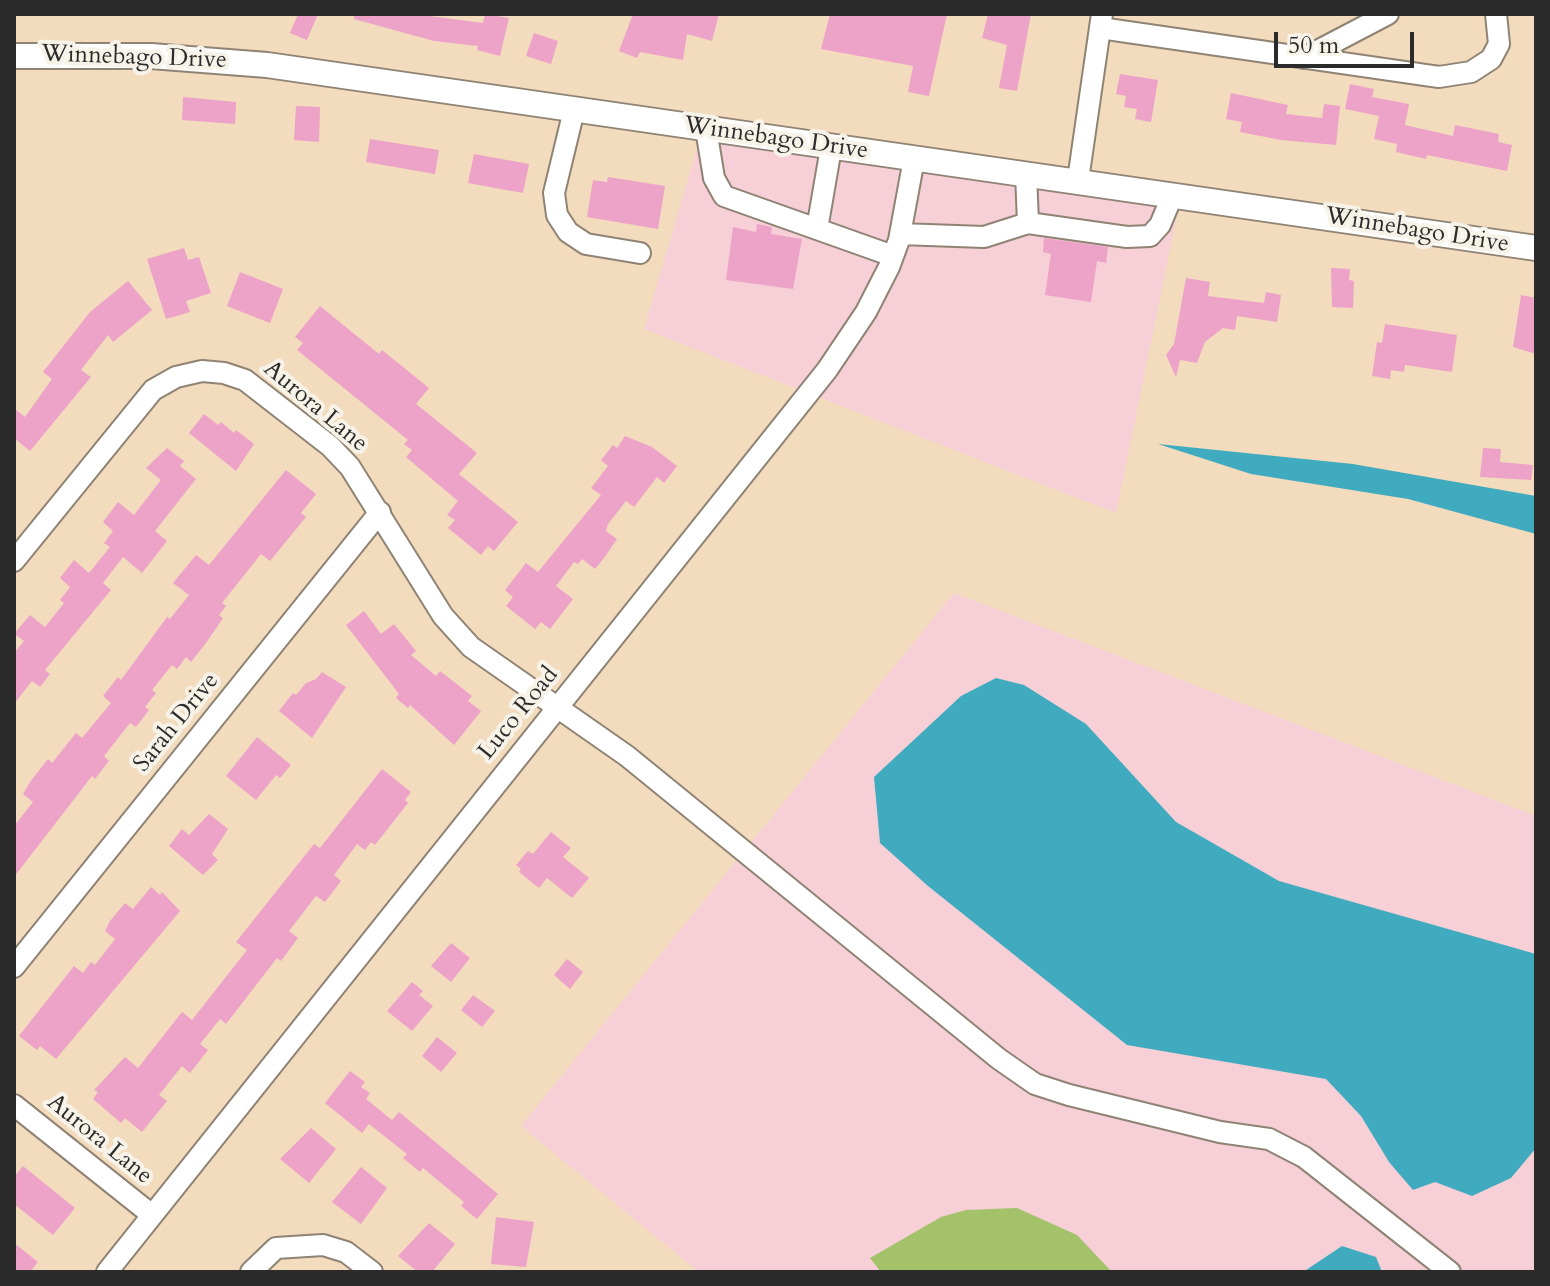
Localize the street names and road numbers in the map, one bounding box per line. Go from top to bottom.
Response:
street label: Winnebago Drive [41,40,227,76]
street label: Winnebago Drive [682,112,870,166]
street label: Winnebago Drive [1323,202,1511,260]
street label: Aurora Lane [257,355,373,459]
street label: Luco Road [473,662,565,766]
street label: Sarah Drive [128,668,226,778]
street label: Aurora Lane [41,1089,157,1191]

